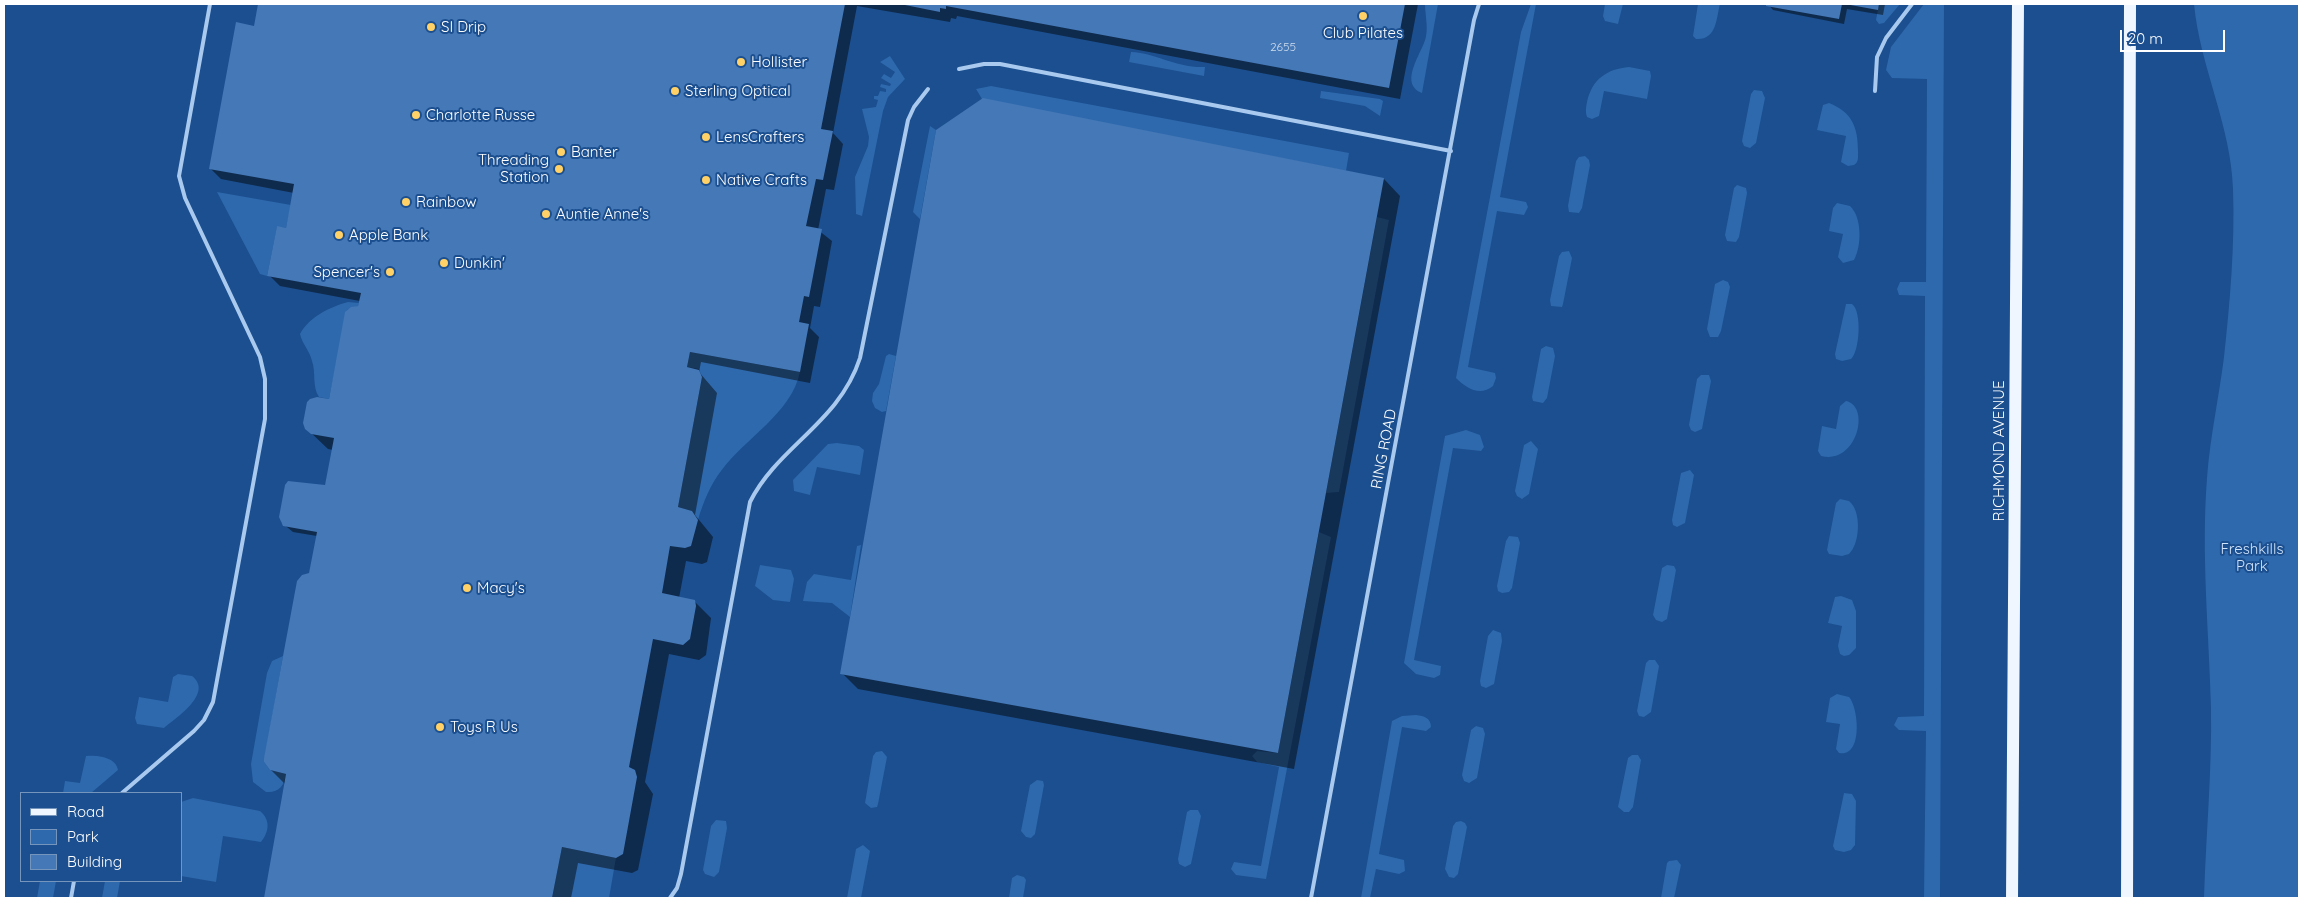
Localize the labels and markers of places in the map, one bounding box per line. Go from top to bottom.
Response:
marker: Club Pilates [1357,10,1369,22]
place label: SI Drip [441,18,486,36]
marker: SI Drip [425,21,437,33]
place label: Club Pilates [1323,24,1403,42]
place label: Hollister [751,53,807,71]
marker: Hollister [735,56,747,68]
place label: Sterling Optical [685,82,791,100]
marker: Sterling Optical [669,85,681,97]
place label: Charlotte Russe [426,106,535,124]
marker: Charlotte Russe [410,109,422,121]
place label: LensCrafters [716,128,804,146]
marker: LensCrafters [700,131,712,143]
place label: Banter [571,143,618,161]
marker: Banter [555,146,567,158]
place label: Threading Station [478,151,549,186]
marker: Threading Station [553,163,565,175]
place label: Native Crafts [716,171,807,189]
marker: Native Crafts [700,174,712,186]
place label: Rainbow [416,193,477,211]
marker: Rainbow [400,196,412,208]
place label: Auntie Anne's [556,205,649,223]
marker: Auntie Anne's [540,208,552,220]
place label: Apple Bank [349,226,428,244]
marker: Apple Bank [333,229,345,241]
place label: Dunkin' [454,254,505,272]
marker: Dunkin' [438,257,450,269]
place label: Spencer's [313,263,380,281]
marker: Spencer's [384,266,396,278]
place label: Macy's [477,579,525,597]
marker: Macy's [461,582,473,594]
place label: Toys R Us [450,718,518,736]
marker: Toys R Us [434,721,446,733]

